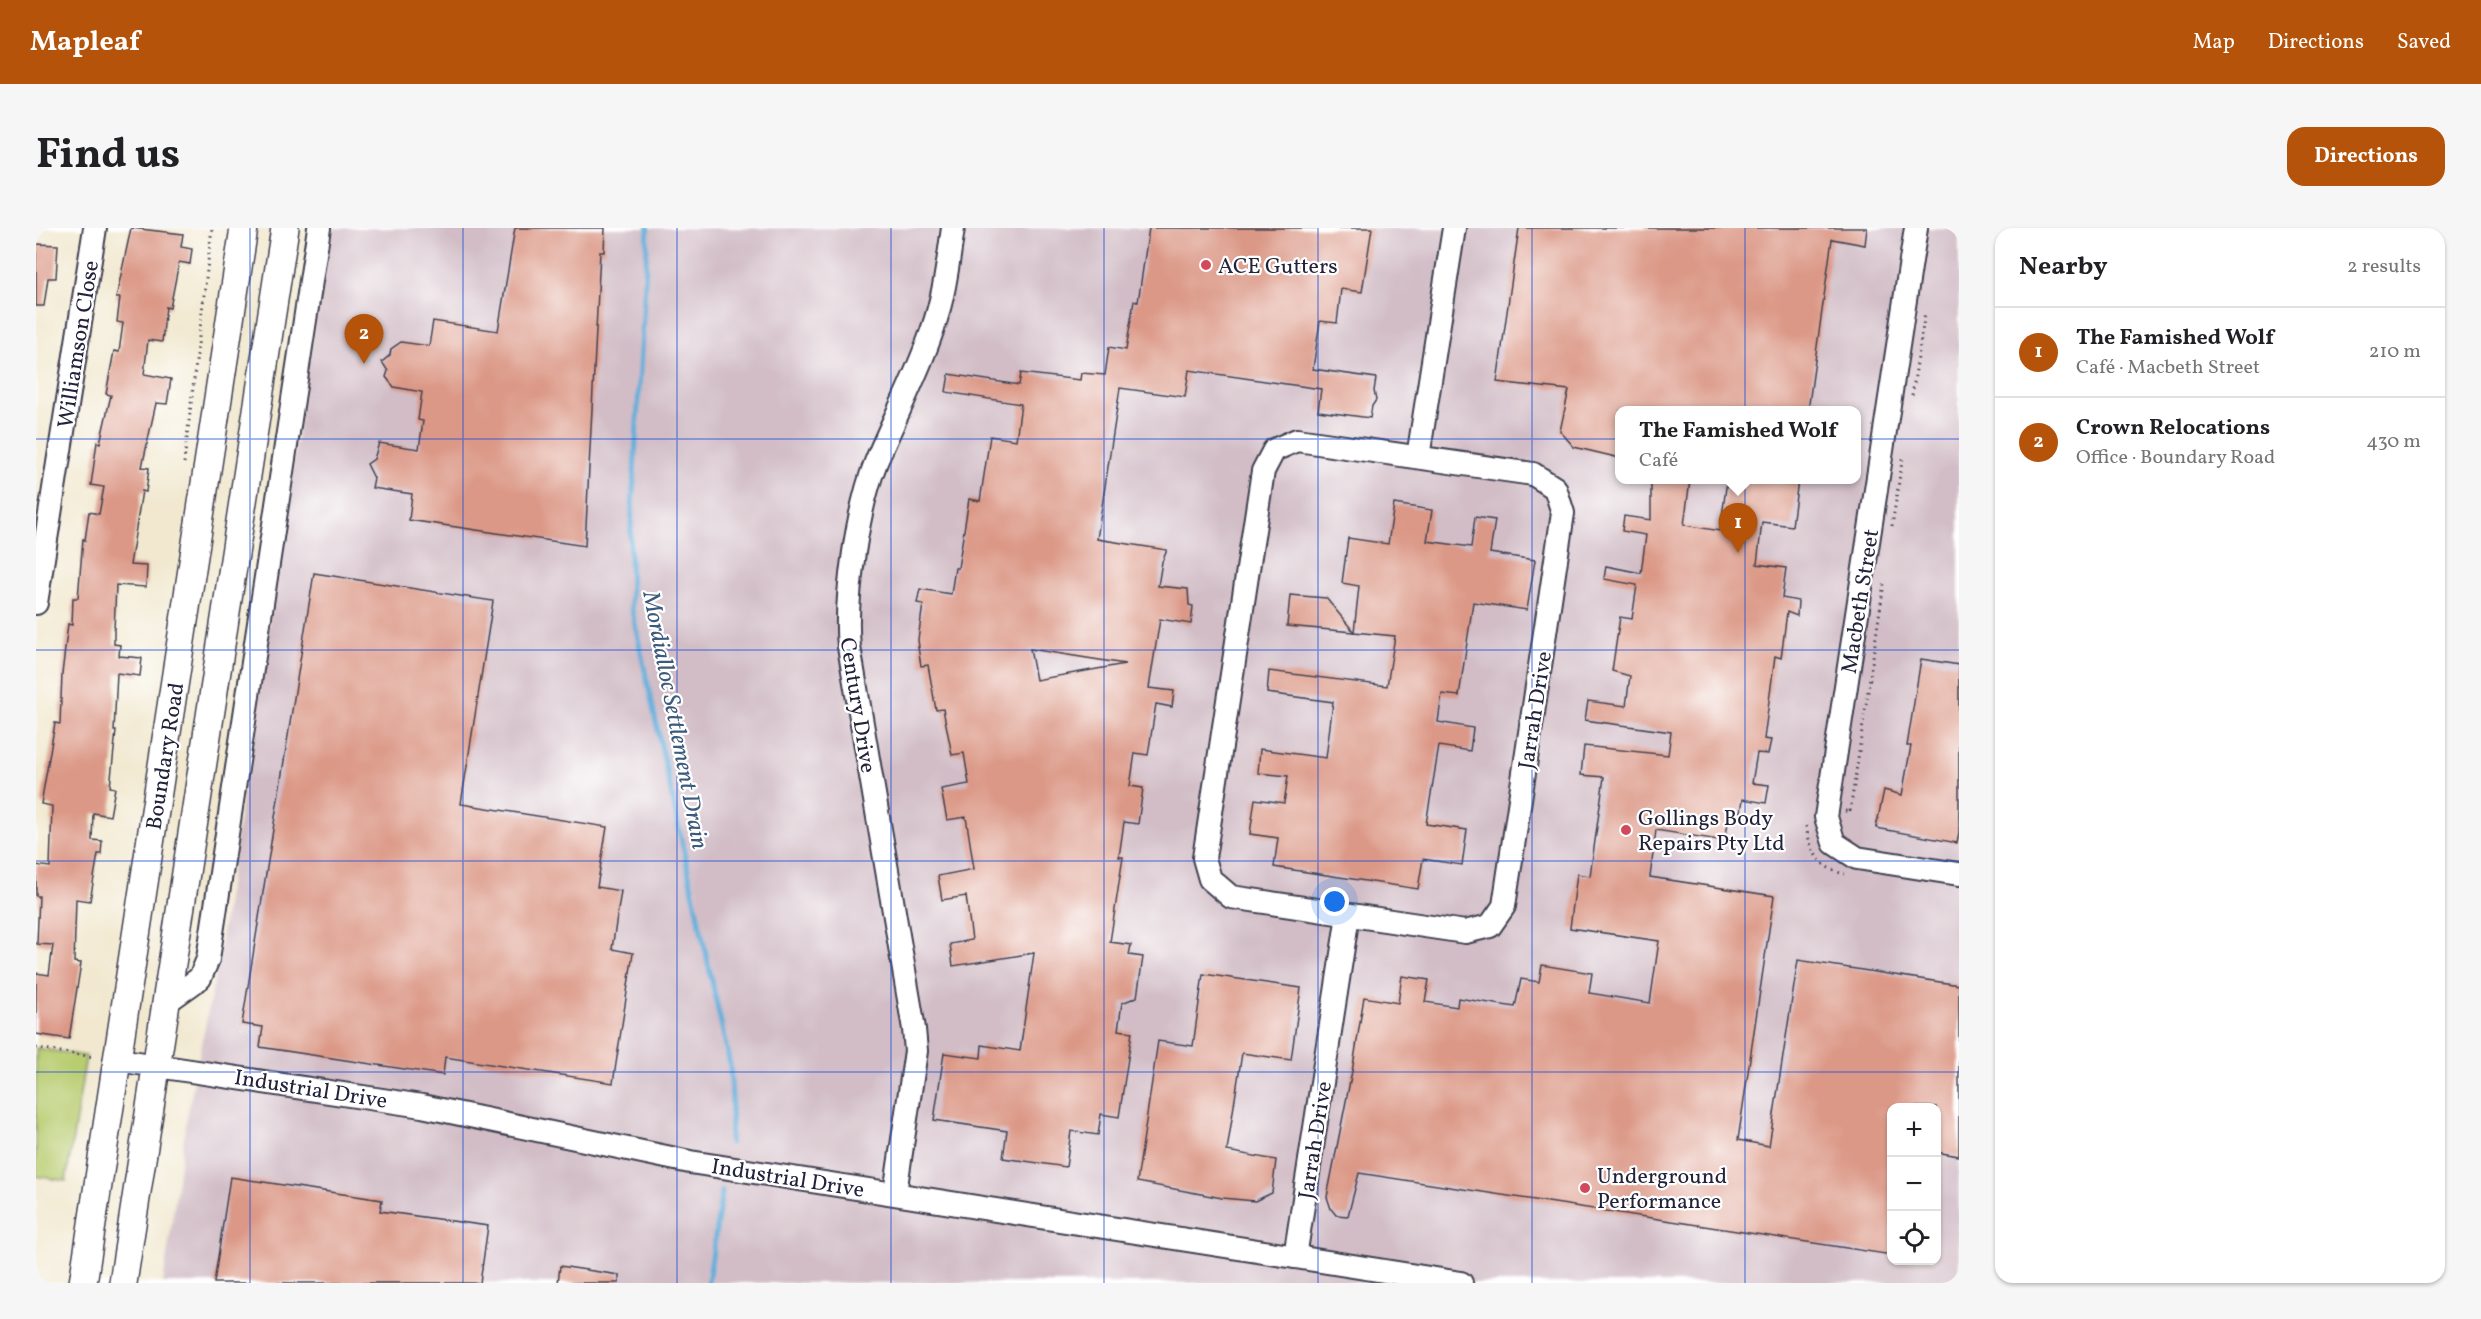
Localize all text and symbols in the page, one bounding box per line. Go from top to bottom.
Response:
text: Mapleaf [30,23,140,62]
text: Map [2193,28,2235,57]
text: Directions [2268,28,2364,57]
text: Saved [2397,28,2451,57]
text: Find us [36,127,180,186]
button: Directions [2287,127,2445,186]
text: Nearby [2019,249,2108,285]
place label: ACE Gutters [1218,252,1338,283]
text: 2 results [2347,253,2421,281]
street label: Williamson Close [51,258,108,430]
marker: ACE Gutters [1199,258,1213,272]
pin: 2 [344,314,384,364]
text: The Famished Wolf [2076,323,2274,354]
text: 1 [2034,338,2043,366]
text: 210 m [2369,338,2421,366]
text: Café · Macbeth Street [2076,354,2260,382]
popup [1615,406,1861,484]
text: Crown Relocations [2076,413,2270,444]
text: The Famished Wolf [1639,416,1837,447]
text: 2 [2033,428,2044,456]
text: 430 m [2366,428,2421,456]
text: Office · Boundary Road [2076,444,2275,472]
text: Café [1639,447,1678,475]
pin: 1 [1718,504,1758,553]
street label: Macbeth Street [1835,527,1888,676]
water label: Mordialloc Settlement Drain [632,588,716,852]
street label: Century Drive [831,635,883,775]
street label: Jarrah Drive [1512,649,1561,771]
street label: Boundary Road [140,680,193,832]
place label: Gollings Body Repairs Pty Ltd [1638,804,1785,860]
marker: Gollings Body Repairs Pty Ltd [1619,823,1633,837]
your location [1320,887,1349,916]
street label: Industrial Drive [232,1063,389,1118]
street label: Jarrah Drive [1292,1079,1341,1201]
map controls [1887,1103,1941,1265]
button: + [1887,1103,1941,1157]
street label: Industrial Drive [709,1152,866,1207]
button: − [1887,1157,1941,1211]
place label: Underground Performance [1597,1162,1727,1218]
marker: Underground Performance [1578,1181,1592,1195]
button: locate [1887,1211,1941,1265]

